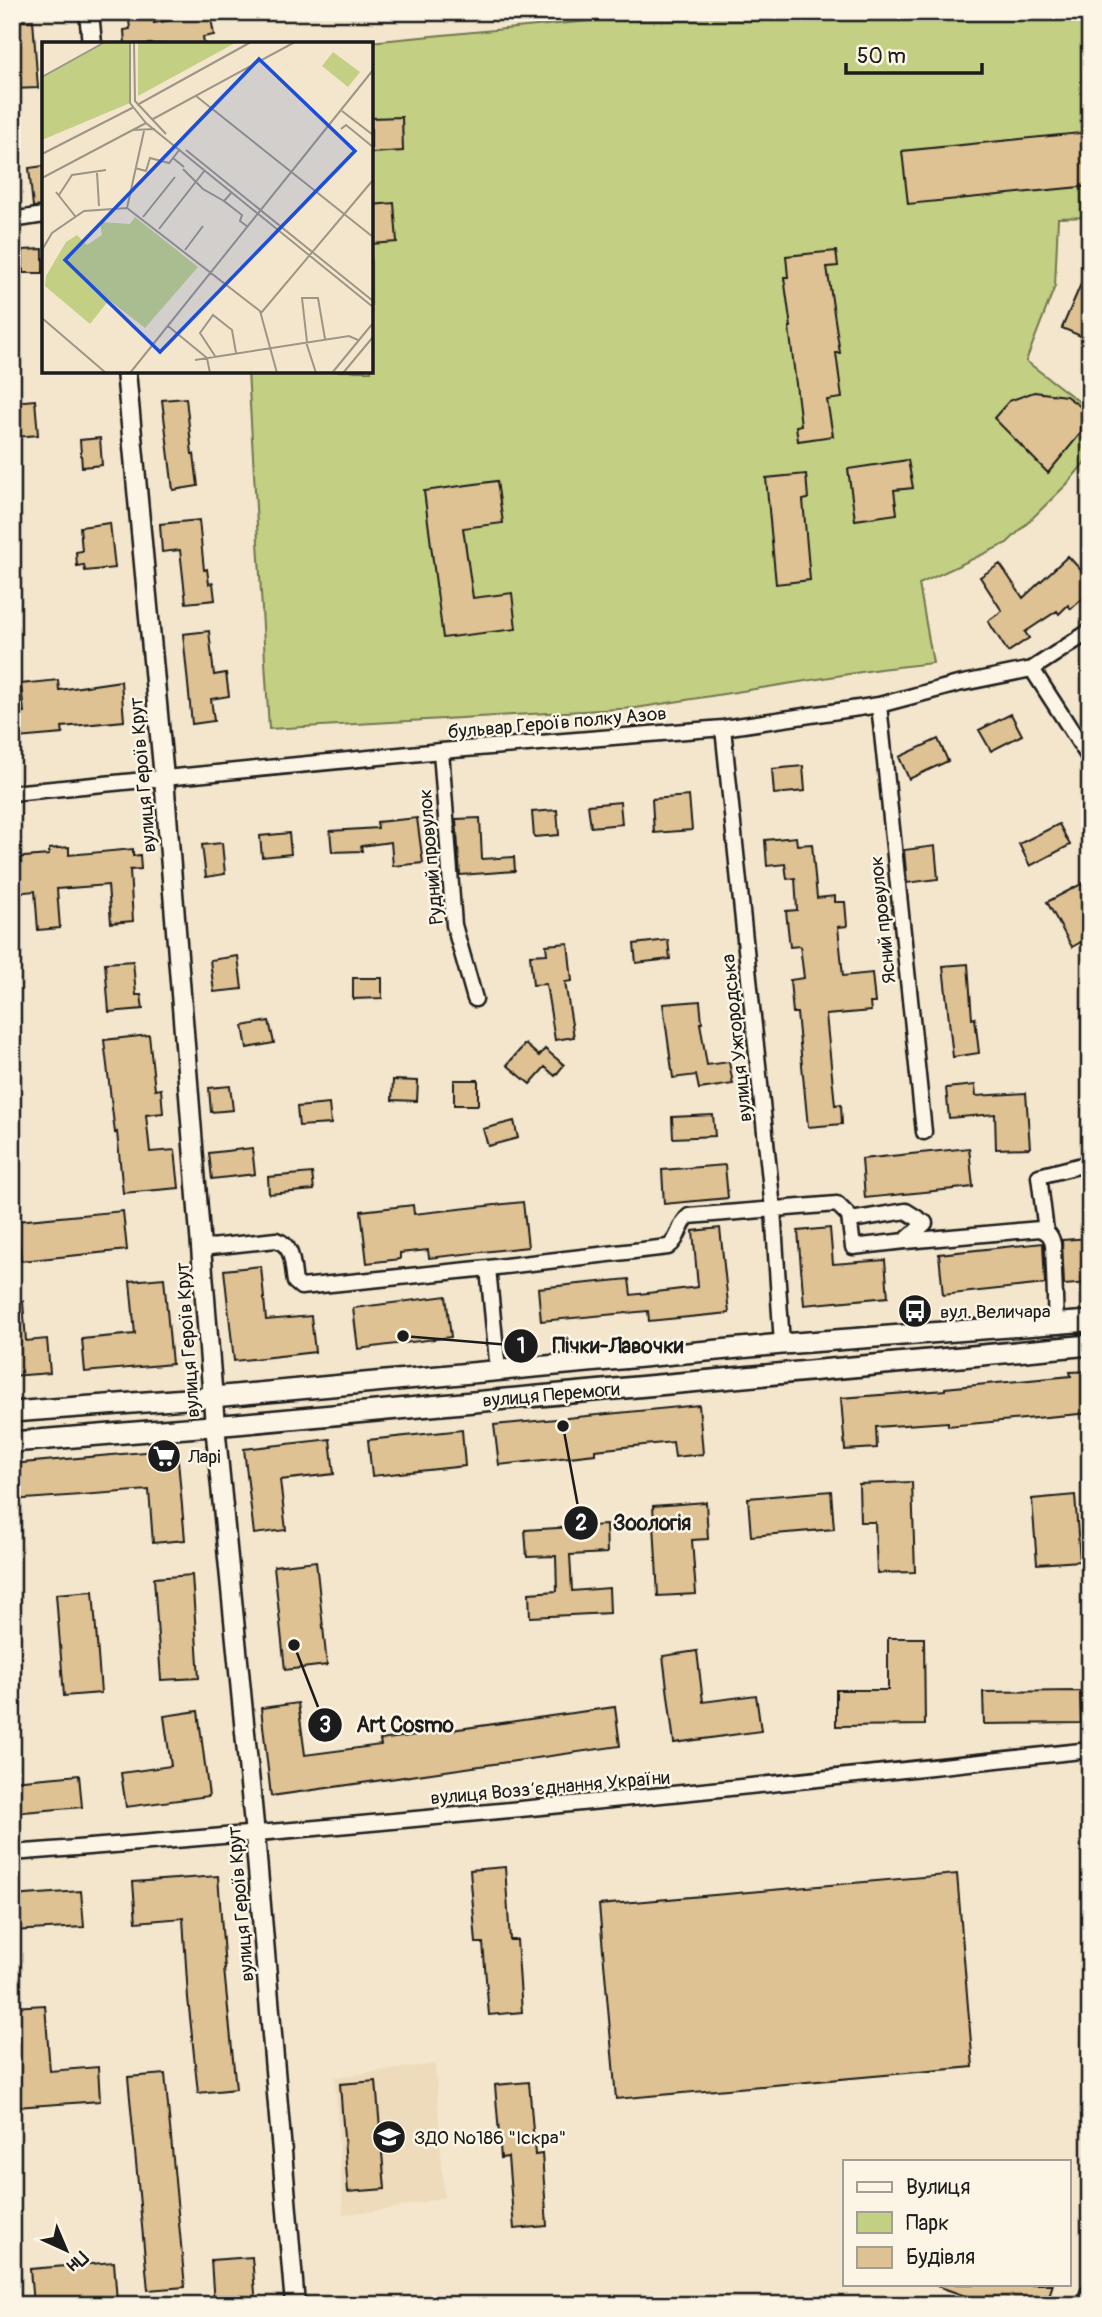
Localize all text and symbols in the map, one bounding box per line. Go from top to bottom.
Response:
scale bar [846,32,983,76]
inset map [42,42,373,373]
text: 50 m [857,43,906,70]
street label: вулиця Героїв Крут [124,696,162,854]
street label: бульвар Героїв полку Азов [447,701,667,745]
street label: Рудний провулок [413,788,449,926]
street label: Ясний провулок [864,855,902,985]
street label: вулиця Ужгородська [716,953,758,1123]
street label: вулиця Героїв Крут [171,1261,205,1419]
bus stop icon: вул. Величара [896,1292,934,1330]
place label: вул. Величара [940,1300,1051,1324]
callout: Пічки-Лавочки [503,1325,697,1367]
text: 1 [517,1333,525,1360]
text: Пічки-Лавочки [553,1333,684,1360]
street label: вулиця Перемоги [481,1377,621,1413]
supermarket icon: Ларі [145,1437,183,1475]
place label: Ларі [187,1445,221,1469]
callout: Зоологія [563,1502,705,1544]
text: 2 [575,1510,587,1537]
text: Зоологія [613,1510,691,1537]
callout: Art Cosmo [307,1704,468,1746]
text: 3 [319,1712,331,1739]
text: Art Cosmo [356,1712,455,1739]
street label: вулиця Воззʼєднання України [430,1766,671,1810]
street label: вулиця Героїв Крут [222,1825,260,1983]
school or university icon: ЗДО №186 "Іскра" [370,2118,408,2156]
place label: ЗДО №186 "Іскра" [414,2126,566,2150]
legend [843,2160,1070,2286]
text: Вулиця [906,2174,970,2201]
text: Парк [906,2210,949,2237]
north arrow [32,2216,102,2286]
text: Будівля [906,2244,975,2271]
text: Пн [61,2246,93,2277]

